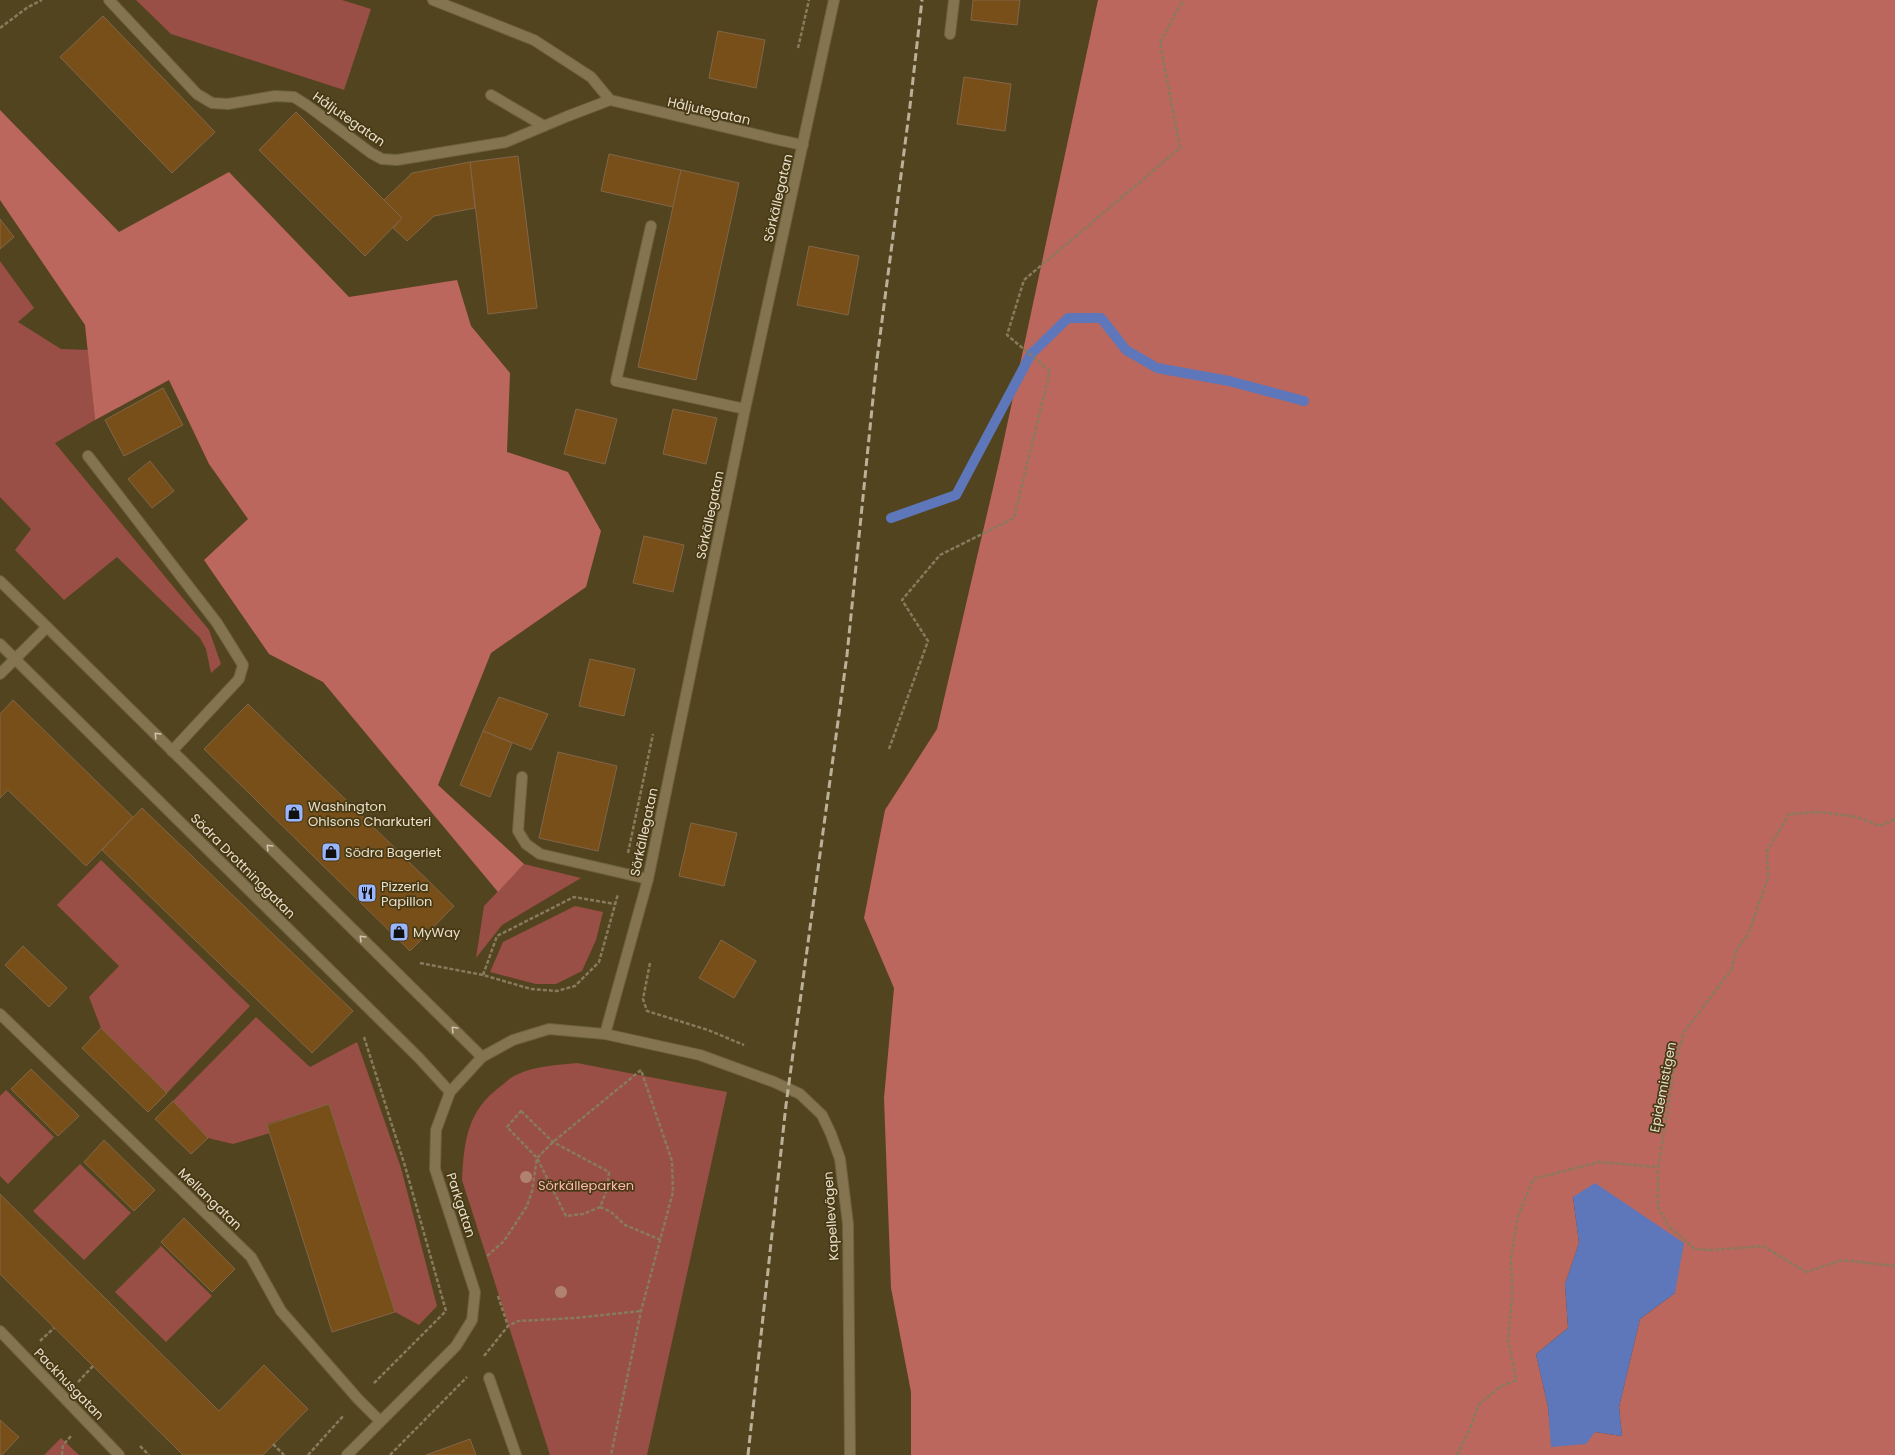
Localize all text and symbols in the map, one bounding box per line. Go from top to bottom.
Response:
street label: Håljutegatan [309,87,389,151]
street label: Håljutegatan [666,92,752,130]
street label: Sörkällegatan [759,152,797,244]
street label: Sörkällegatan [691,469,729,561]
one-way arrow [154,732,162,740]
street label: Sörkällegatan [625,786,663,878]
place label: Washington Ohlsons Charkuteri [308,797,431,831]
shop icon: Washington Ohlsons Charkuteri [283,802,305,824]
street label: Södra Drottninggatan [186,809,300,923]
shop icon: Södra Bageriet [320,841,342,863]
place label: Södra Bageriet [345,843,442,862]
one-way arrow [266,844,274,852]
place label: Pizzeria Papillon [381,877,432,911]
restaurant icon: Pizzeria Papillon [356,882,378,904]
shop icon: MyWay [388,921,410,943]
place label: MyWay [413,923,461,942]
one-way arrow [359,935,367,943]
one-way arrow [451,1026,459,1034]
street label: Epidemistigen [1645,1040,1681,1134]
street label: Mellangatan [174,1164,246,1234]
street label: Parkgatan [442,1170,480,1240]
street label: Kapellevägen [818,1171,844,1261]
park label: Sörkälleparken [538,1176,634,1195]
street label: Packhusgatan [30,1344,108,1424]

